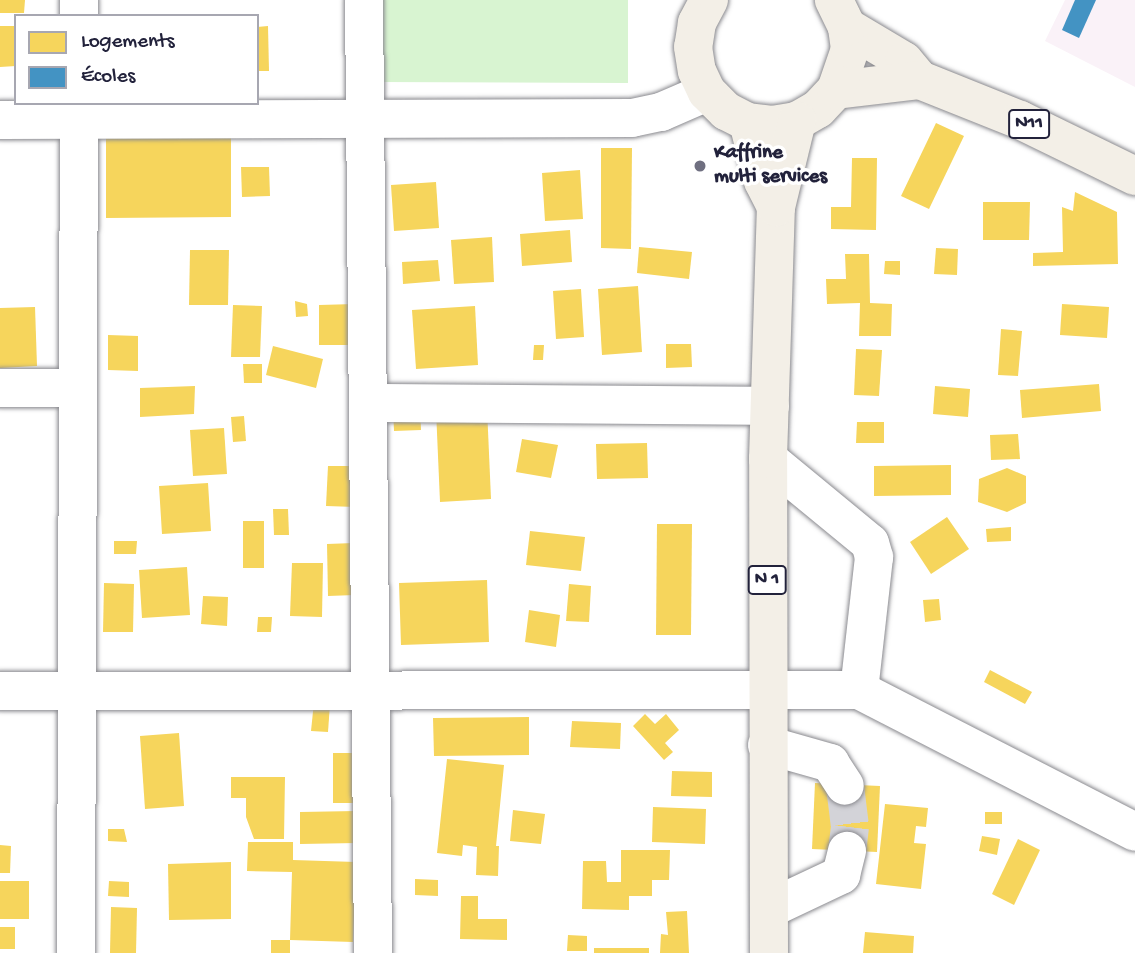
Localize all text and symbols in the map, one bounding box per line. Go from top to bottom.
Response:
legend [14,14,259,105]
text: Logements [81,30,174,55]
text: Écoles [81,65,135,90]
road number: N11 [1008,108,1050,140]
place label: Kaffrine multi services [714,141,827,191]
marker: Kaffrine multi services [692,158,708,174]
road number: N 1 [746,565,788,596]

